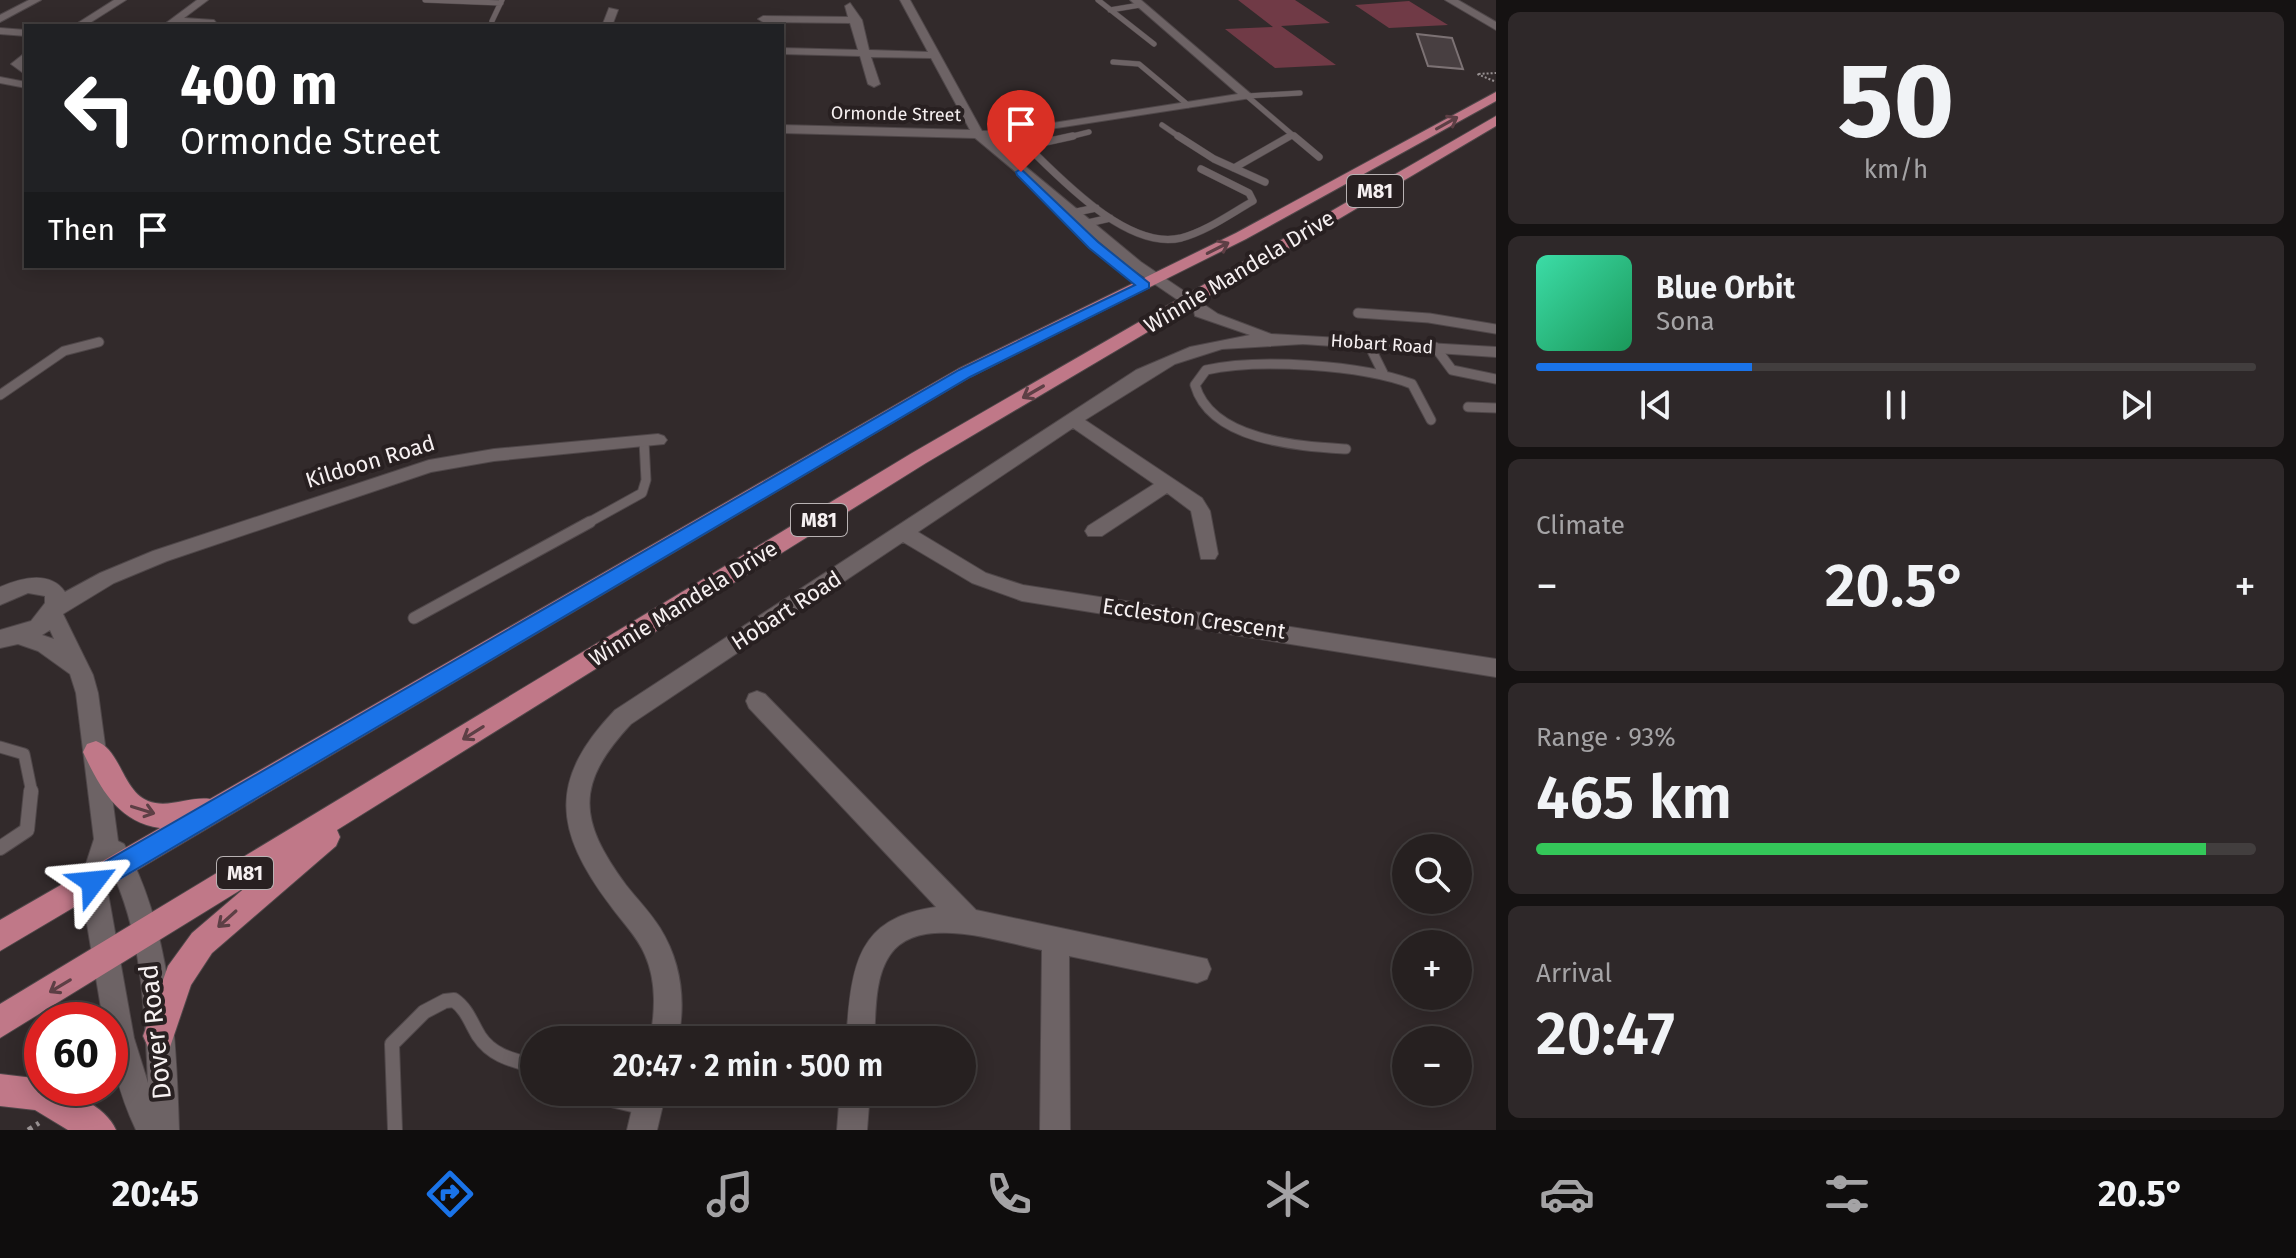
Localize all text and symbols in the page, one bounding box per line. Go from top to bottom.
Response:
text: 50 [1838,39,1954,164]
text: 400 m [180,52,338,119]
icon: left [48,56,152,160]
pin [987,90,1055,172]
street label: Ormonde Street [831,102,962,126]
icon: arrive [999,102,1043,146]
one-way arrow [1434,115,1458,130]
text: Ormonde Street [180,120,440,164]
text: km/h [1864,154,1928,185]
road number: M81 [1347,175,1403,207]
street label: Winnie Mandela Drive [1139,204,1339,339]
icon: arrive [131,208,175,252]
text: Then [48,212,115,248]
one-way arrow [1206,240,1230,255]
text: Blue Orbit [1656,270,1795,306]
text: Sona [1656,306,1715,337]
street label: Hobart Road [1330,329,1434,359]
icon: previous [1634,383,1678,427]
icon: pause [1874,383,1918,427]
icon: next [2114,383,2158,427]
one-way arrow [1022,384,1045,400]
street label: Kildoon Road [302,429,438,494]
road number: M81 [791,504,847,536]
text: Climate [1536,510,1625,541]
street label: Winnie Mandela Drive [584,534,782,672]
text: 20.5° [1825,550,1967,622]
text: − [1536,560,1558,613]
text: + [2234,560,2256,613]
street label: Hobart Road [726,565,846,656]
street label: Eccleston Crescent [1101,592,1287,645]
text: Range · 93% [1536,722,1676,753]
one-way arrow [462,726,485,742]
text: 465 km [1536,762,1732,834]
one-way arrow [130,804,155,818]
map controls [1392,834,1472,1106]
button: search [1392,834,1472,914]
position arrow [51,840,135,924]
road number: M81 [217,857,273,889]
one-way arrow [217,910,237,929]
button: + [1392,930,1472,1010]
text: Arrival [1536,958,1612,989]
street label: Dover Road [133,963,178,1101]
one-way arrow [49,978,72,994]
text: 20:47 [1536,998,1675,1070]
speed limit sign: 60 [24,1002,128,1106]
button: − [1392,1026,1472,1106]
text: 20:47 · 2 min · 500 m [613,1048,883,1084]
icon: directions [422,1166,478,1222]
icon: music [702,1166,758,1222]
icon: phone [981,1166,1037,1222]
icon: climate [1260,1166,1316,1222]
icon: car [1539,1166,1595,1222]
icon: filters [1819,1166,1875,1222]
text: 20:45 [112,1172,199,1216]
text: 20.5° [2098,1172,2184,1216]

